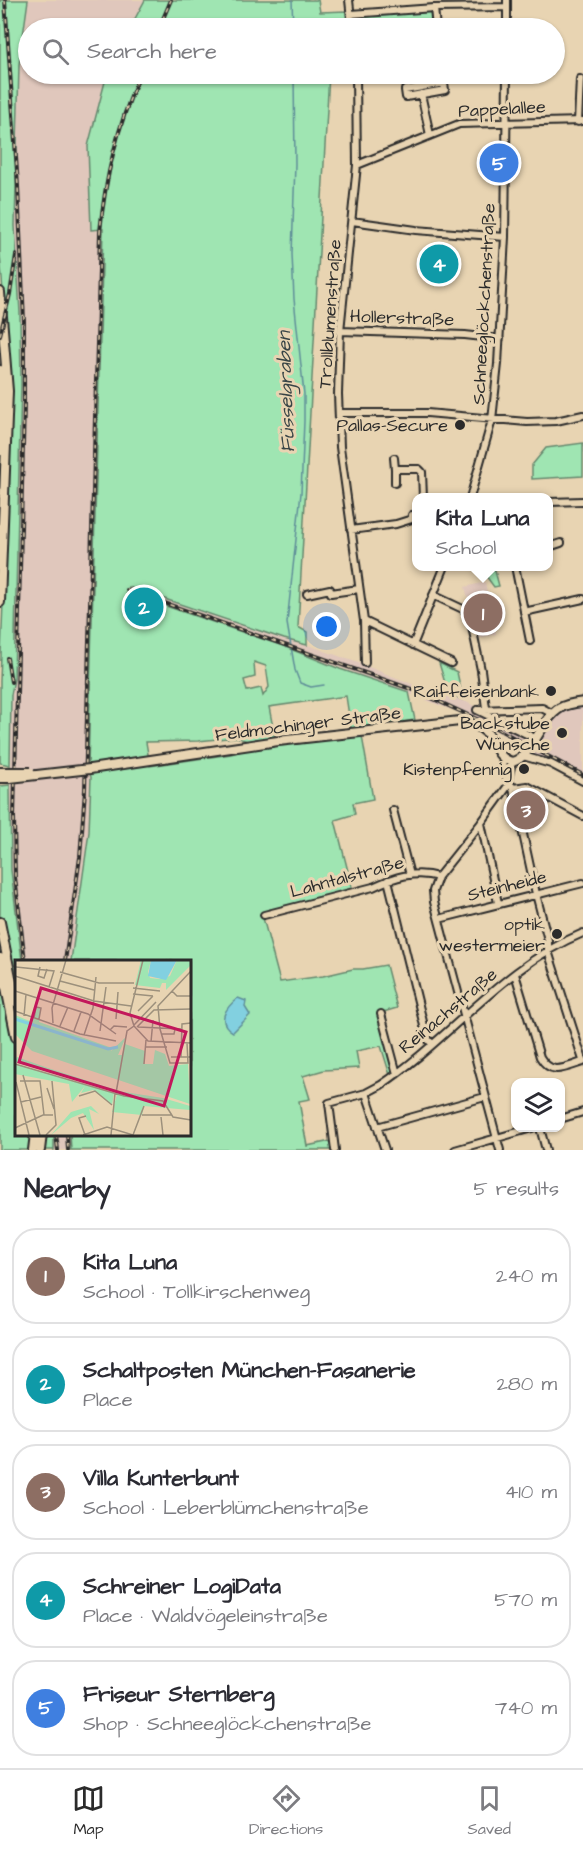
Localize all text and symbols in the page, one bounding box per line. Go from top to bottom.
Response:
search box [18,18,565,84]
icon: search [39,35,72,68]
text: Search here [87,36,217,67]
street label: Pappelallee [458,94,547,124]
pin: 5 [480,140,518,186]
street label: Schneeglöckchenstraße [466,202,503,406]
street label: Trollblumenstraße [312,238,348,390]
pin: 4 [420,242,458,286]
street label: Hollerstraße [349,304,455,332]
water label: Füsselgraben [270,329,303,453]
place label: Pallas-Secure [336,413,448,438]
marker: Pallas-Secure [453,418,467,432]
popup [412,493,553,571]
text: Kita Luna [435,503,530,534]
text: School [435,534,496,562]
pin: 2 [124,584,164,630]
pin: 1 [464,590,502,636]
your location [312,612,341,641]
place label: Raiffeisenbank [413,679,539,704]
marker: Raiffeisenbank [544,684,558,698]
street label: Feldmochinger Straße [214,700,403,749]
place label: Backstube Wünsche [460,711,550,757]
marker: Backstube Wünsche [555,726,569,740]
place label: Kistenpfennig [403,757,512,783]
marker: Kistenpfennig [517,762,531,776]
pin: 3 [506,788,546,832]
street label: Lahntalstraße [287,850,407,904]
street label: Steinheide [465,864,549,908]
place label: optik westermeier [439,912,545,958]
marker: optik westermeier [550,927,564,941]
inset map [15,960,190,1135]
street label: Reinachstraße [393,962,503,1060]
map controls [511,1078,565,1132]
button: layers [511,1078,565,1132]
text: Nearby [24,1171,111,1207]
text: 5 results [474,1175,559,1203]
text: Kita Luna [83,1247,177,1278]
text: 1 [44,1262,47,1290]
text: 240 m [496,1262,557,1290]
text: School · Tollkirschenweg [83,1278,310,1306]
text: Schaltposten München-Fasanerie [83,1355,416,1386]
text: 2 [40,1370,51,1398]
text: 280 m [496,1370,557,1398]
text: Place [83,1386,133,1414]
text: Villa Kunterbunt [83,1463,239,1494]
text: 3 [40,1478,51,1506]
text: 410 m [505,1478,557,1506]
text: School · Leberblümchenstraße [83,1494,369,1522]
text: Schreiner LogiData [83,1571,281,1602]
text: 4 [39,1586,52,1614]
text: 570 m [494,1586,557,1614]
text: Place · Waldvögeleinstraße [83,1602,328,1630]
text: Friseur Sternberg [83,1679,275,1710]
text: 5 [38,1694,53,1722]
text: 740 m [495,1694,557,1722]
text: Shop · Schneeglöckchenstraße [83,1710,371,1738]
tab: Map [72,1782,105,1840]
tab: Directions [249,1782,323,1840]
tab: Saved [467,1782,511,1840]

